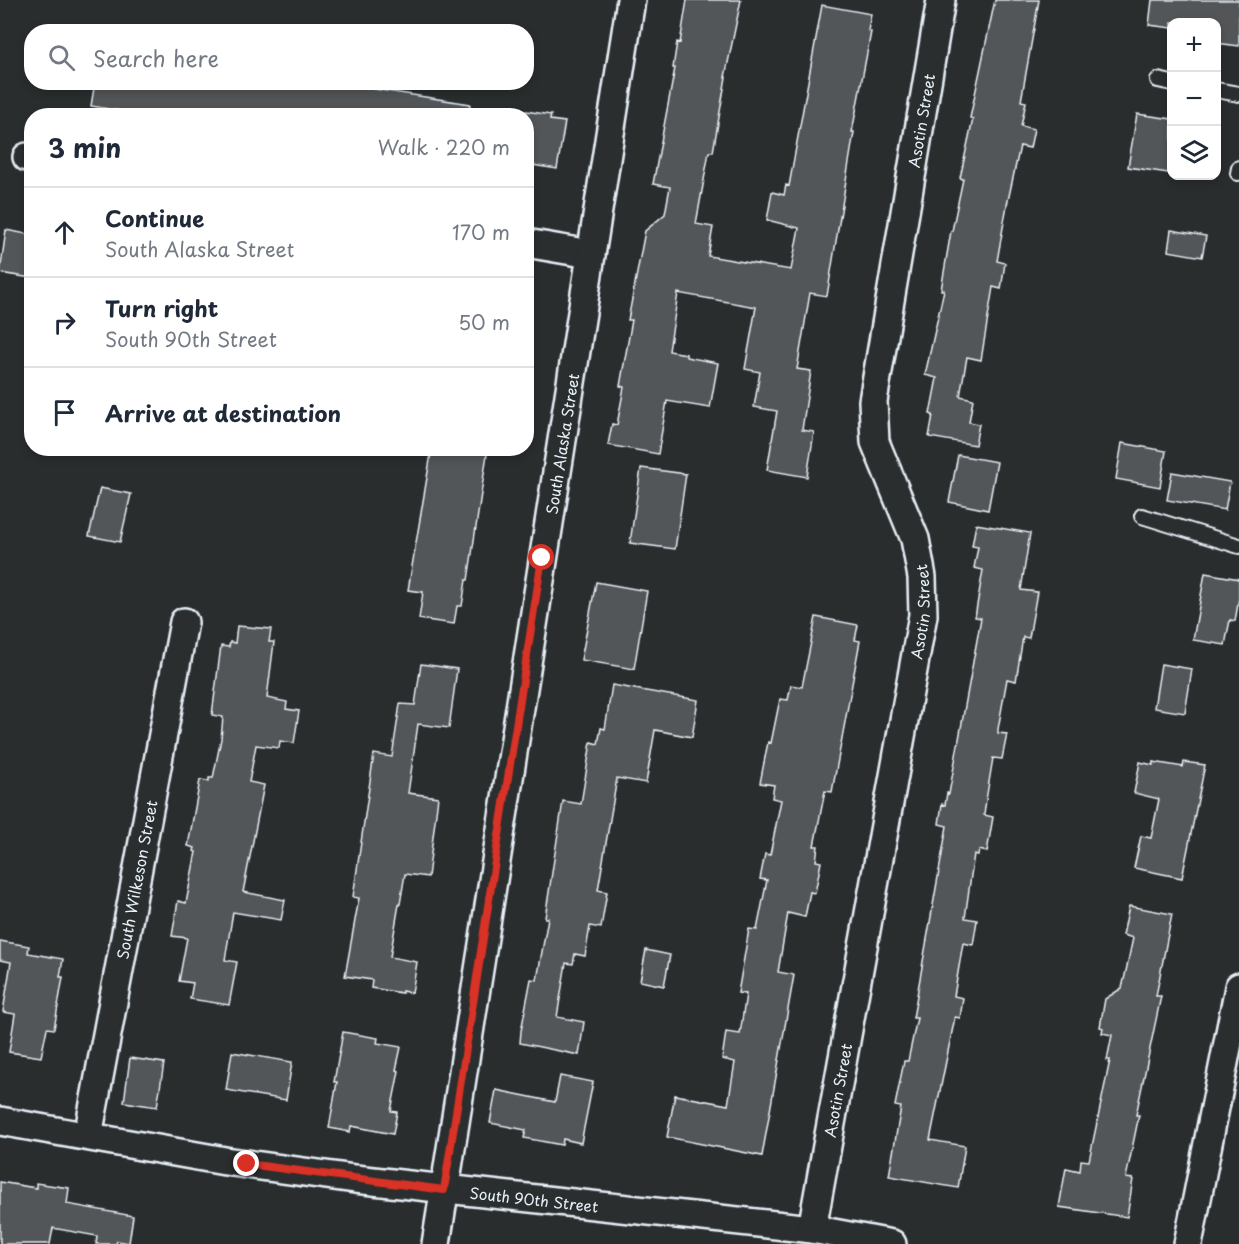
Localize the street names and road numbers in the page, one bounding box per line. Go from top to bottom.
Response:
street label: Asotin Street [901,72,940,169]
street label: South Alaska Street [539,371,584,516]
street label: Asotin Street [904,563,935,661]
street label: South Wilkeson Street [110,798,162,961]
street label: Asotin Street [817,1041,857,1139]
street label: South 90th Street [469,1180,600,1217]

